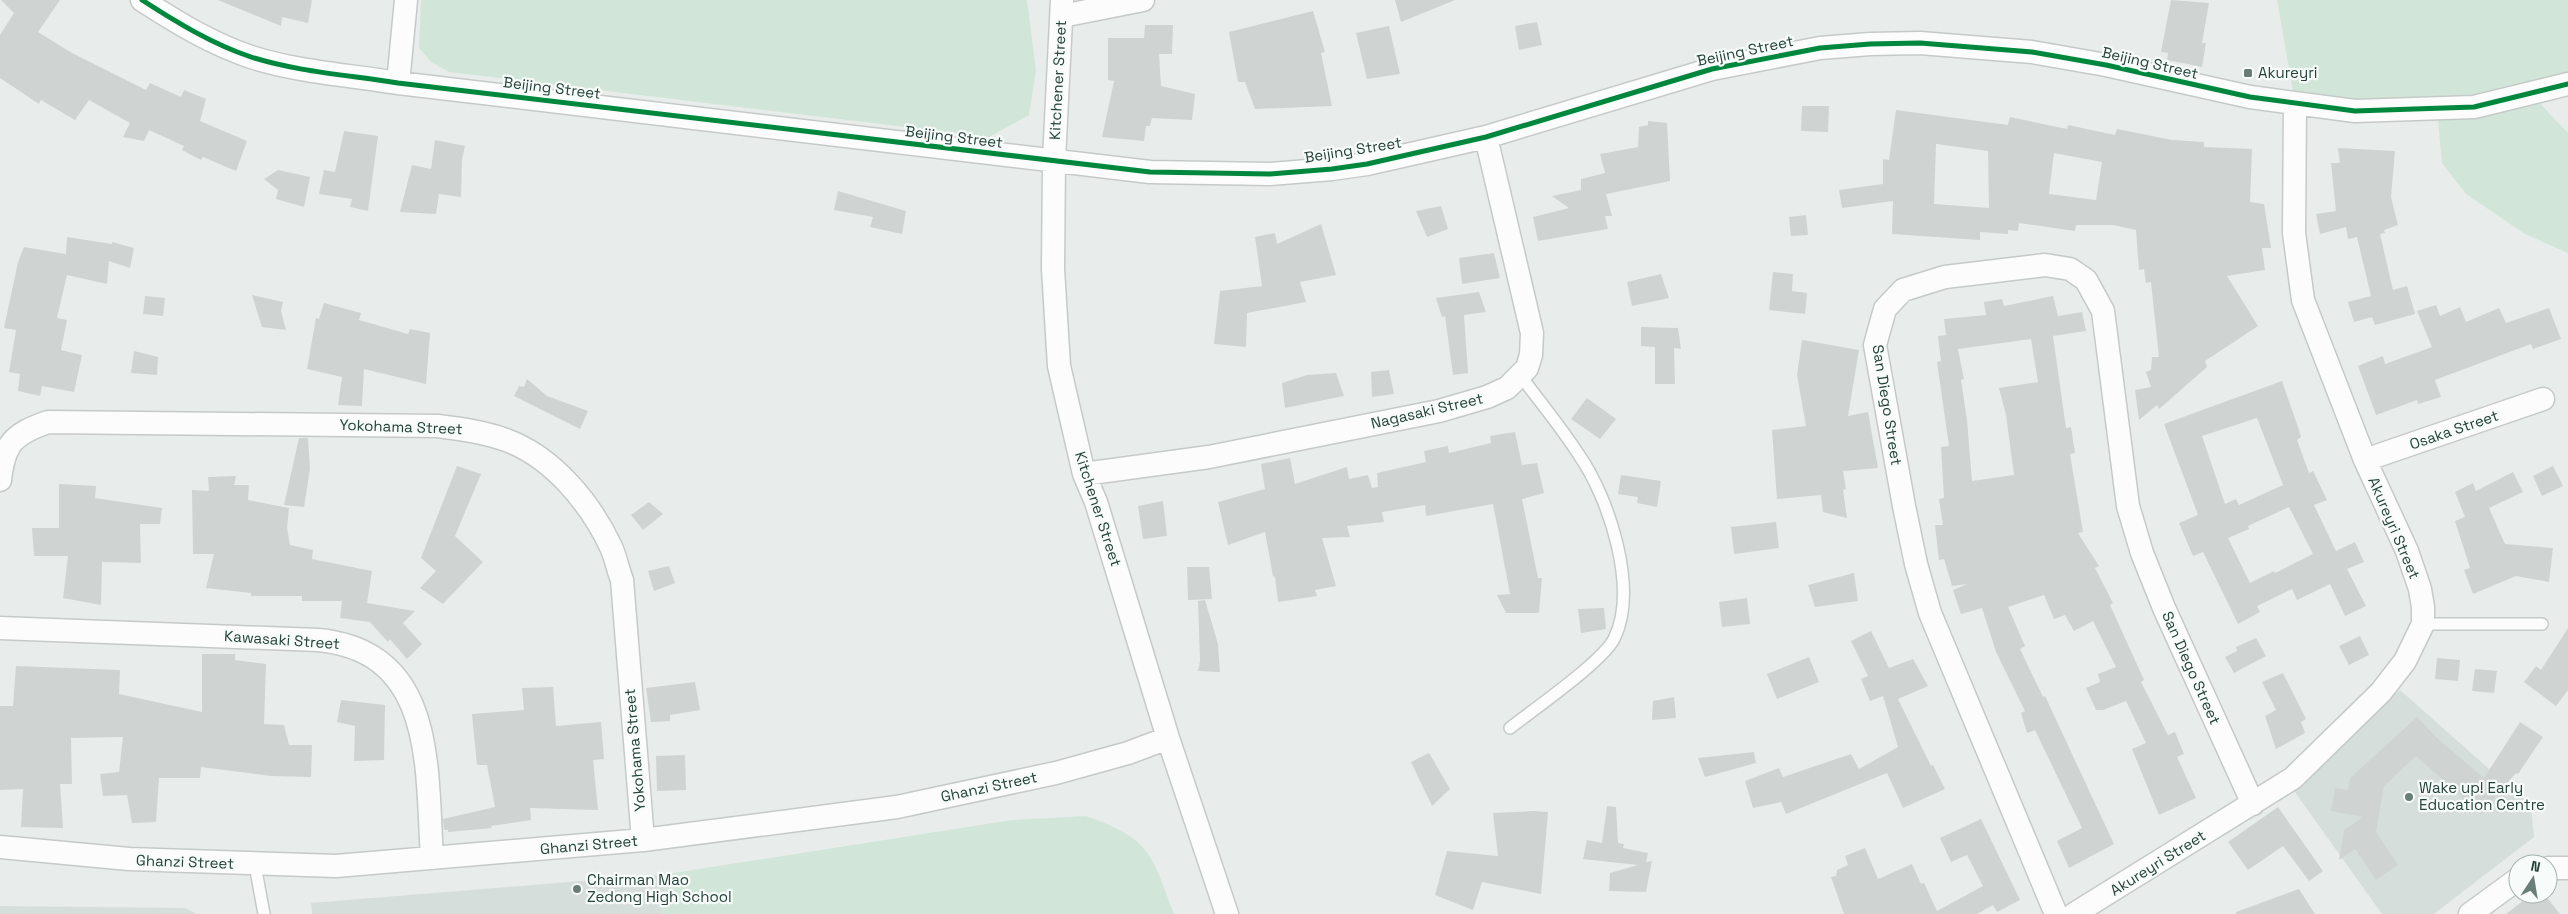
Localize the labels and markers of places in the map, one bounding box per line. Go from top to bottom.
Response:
place label: Akureyri [2258,63,2317,82]
marker: Akureyri [2242,67,2254,79]
place label: Wake up! Early Education Centre [2419,778,2545,814]
marker: Wake up! Early Education Centre [2403,791,2415,803]
place label: Chairman Mao Zedong High School [587,870,732,906]
marker: Chairman Mao Zedong High School [571,883,583,895]

